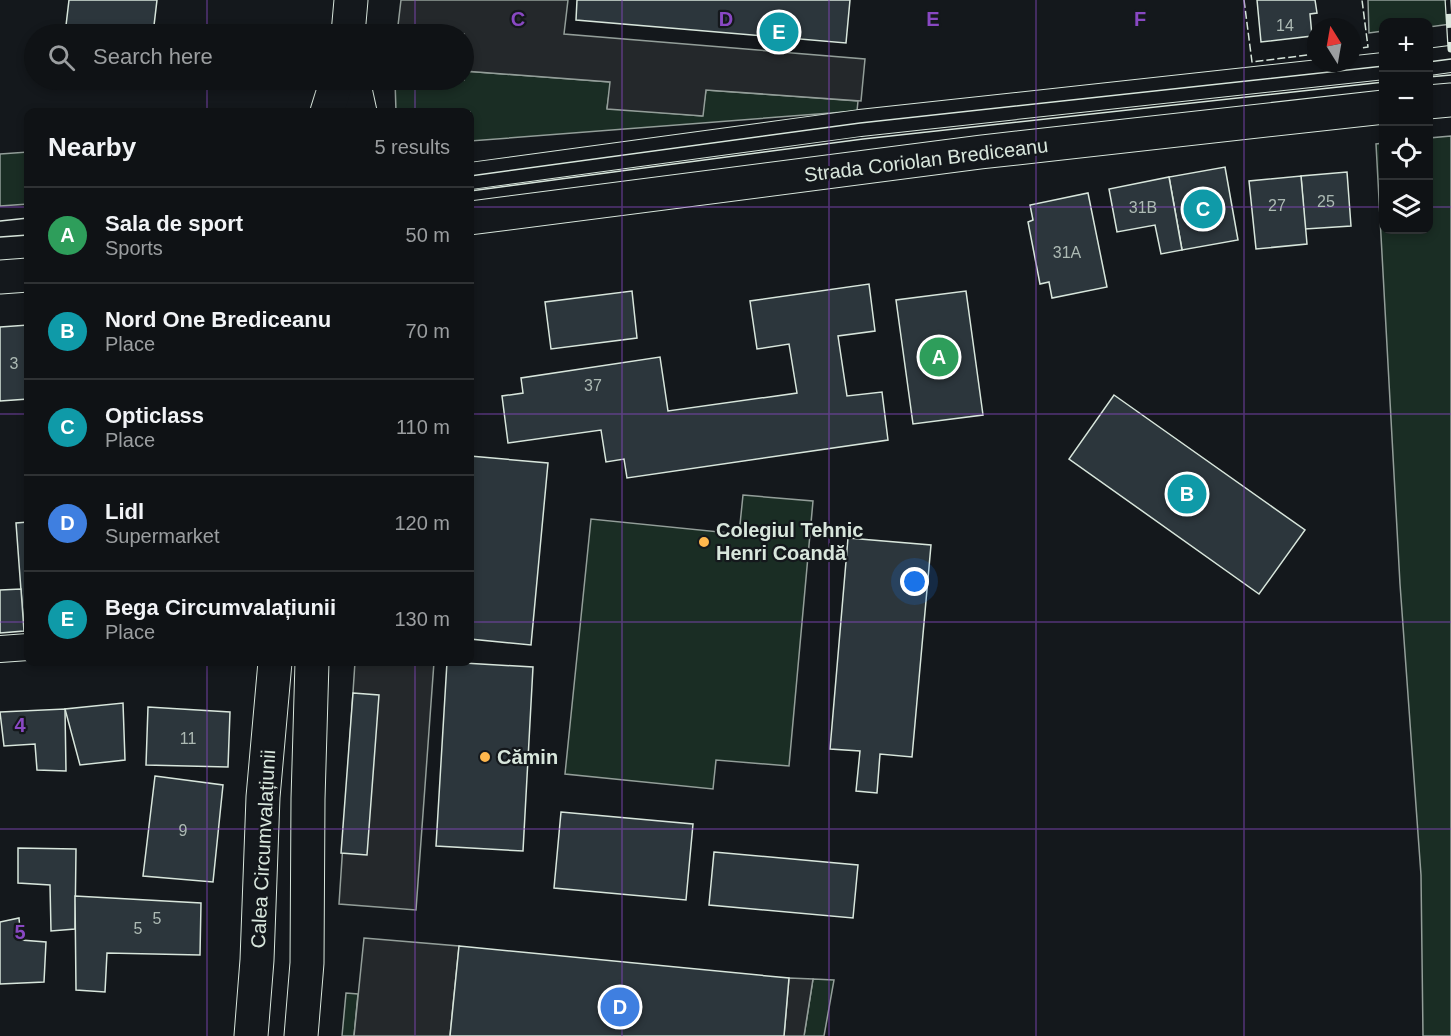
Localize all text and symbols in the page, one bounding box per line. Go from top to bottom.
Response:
text: C [511,8,525,30]
text: D [719,8,733,30]
text: E [926,8,940,30]
text: F [1134,8,1146,30]
pin: E [760,9,798,54]
house number: 14 [1276,17,1294,34]
north arrow [1307,18,1361,72]
map controls [1379,18,1433,234]
button: + [1379,18,1433,72]
search box [24,24,474,90]
icon: search [45,41,78,74]
text: Search here [93,44,213,69]
button: − [1379,72,1433,126]
button: locate [1379,126,1433,180]
text: Nearby [48,132,136,162]
street label: Strada Coriolan Brediceanu [803,134,1049,186]
text: 5 results [374,136,450,158]
button: layers [1379,180,1433,234]
pin: C [1184,186,1222,232]
house number: 25 [1317,193,1335,210]
house number: 27 [1268,197,1286,214]
house number: 31B [1129,199,1157,216]
text: Sala de sport [105,211,243,236]
text: A [60,224,75,246]
text: 50 m [406,224,450,246]
text: Sports [105,237,163,259]
house number: 31A [1053,244,1082,261]
text: Nord One Brediceanu [105,307,331,332]
text: B [60,320,75,342]
text: 70 m [406,320,450,342]
text: Place [105,333,155,355]
pin: A [920,334,958,380]
house number: 3 [10,355,19,372]
house number: 37 [584,377,602,394]
text: Opticlass [105,403,204,428]
text: C [60,416,75,438]
text: 110 m [396,416,450,438]
text: Place [105,429,155,451]
pin: B [1168,472,1206,516]
text: Lidl [105,499,144,524]
text: D [60,512,75,534]
text: 120 m [394,512,450,534]
place label: Colegiul Tehnic Henri Coandă [716,519,863,564]
text: Supermarket [105,525,220,547]
marker: Colegiul Tehnic Henri Coandă [697,535,711,549]
your location [900,567,929,596]
text: Bega Circumvalațiunii [105,595,336,620]
text: E [61,608,74,630]
text: 130 m [394,608,450,630]
text: Place [105,621,155,643]
text: 4 [14,714,26,736]
house number: 11 [180,730,196,747]
place label: Cămin [497,746,558,768]
street label: Calea Circumvalațiunii [247,749,279,949]
marker: Cămin [478,750,492,764]
house number: 9 [179,822,188,839]
house number: 5 [153,910,162,927]
house number: 5 [134,920,143,937]
text: 5 [14,921,26,943]
pin: D [600,984,640,1030]

